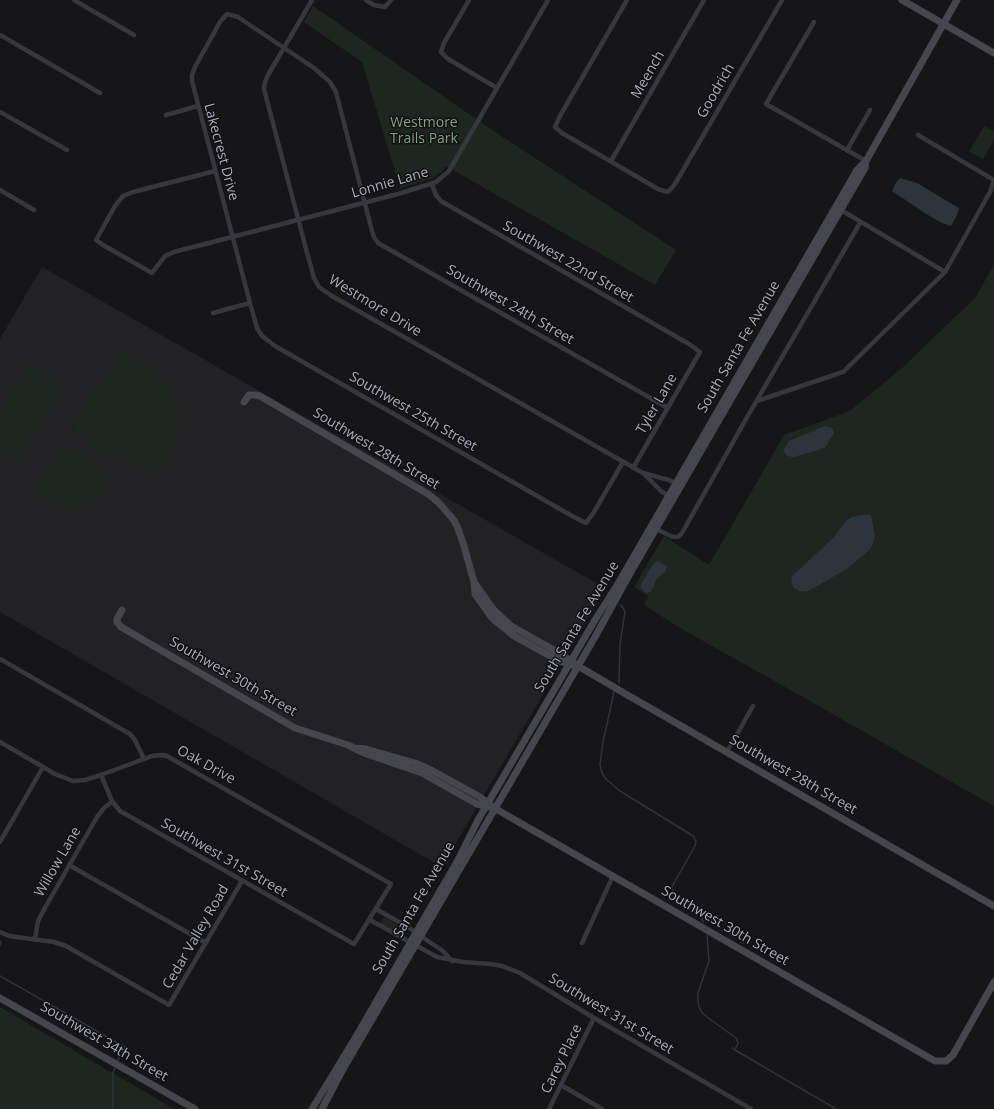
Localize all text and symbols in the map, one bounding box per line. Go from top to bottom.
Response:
street label: Meench [628,48,668,102]
street label: Goodrich [694,61,738,121]
street label: Lakecrest Drive [200,101,242,203]
park label: Westmore Trails Park [390,115,458,148]
street label: Lonnie Lane [349,164,431,202]
street label: Southwest 22nd Street [500,218,636,306]
street label: Southwest 24th Street [443,262,577,348]
street label: Westmore Drive [326,272,424,340]
street label: South Santa Fe Avenue [694,278,784,416]
street label: Southwest 25th Street [346,369,480,455]
street label: Tyler Lane [633,371,681,437]
street label: Southwest 28th Street [310,405,442,493]
street label: South Santa Fe Avenue [531,558,623,696]
street label: Southwest 30th Street [166,634,300,720]
street label: Southwest 28th Street [726,732,860,818]
street label: Oak Drive [174,742,238,788]
street label: Southwest 31st Street [158,815,290,901]
street label: Willow Lane [31,824,85,900]
street label: South Santa Fe Avenue [369,839,459,977]
street label: Cedar Valley Road [159,882,233,992]
street label: Southwest 30th Street [658,883,792,969]
street label: Southwest 31st Street [546,970,676,1058]
street label: Southwest 34th Street [37,999,171,1085]
street label: Carey Place [538,1022,586,1096]

